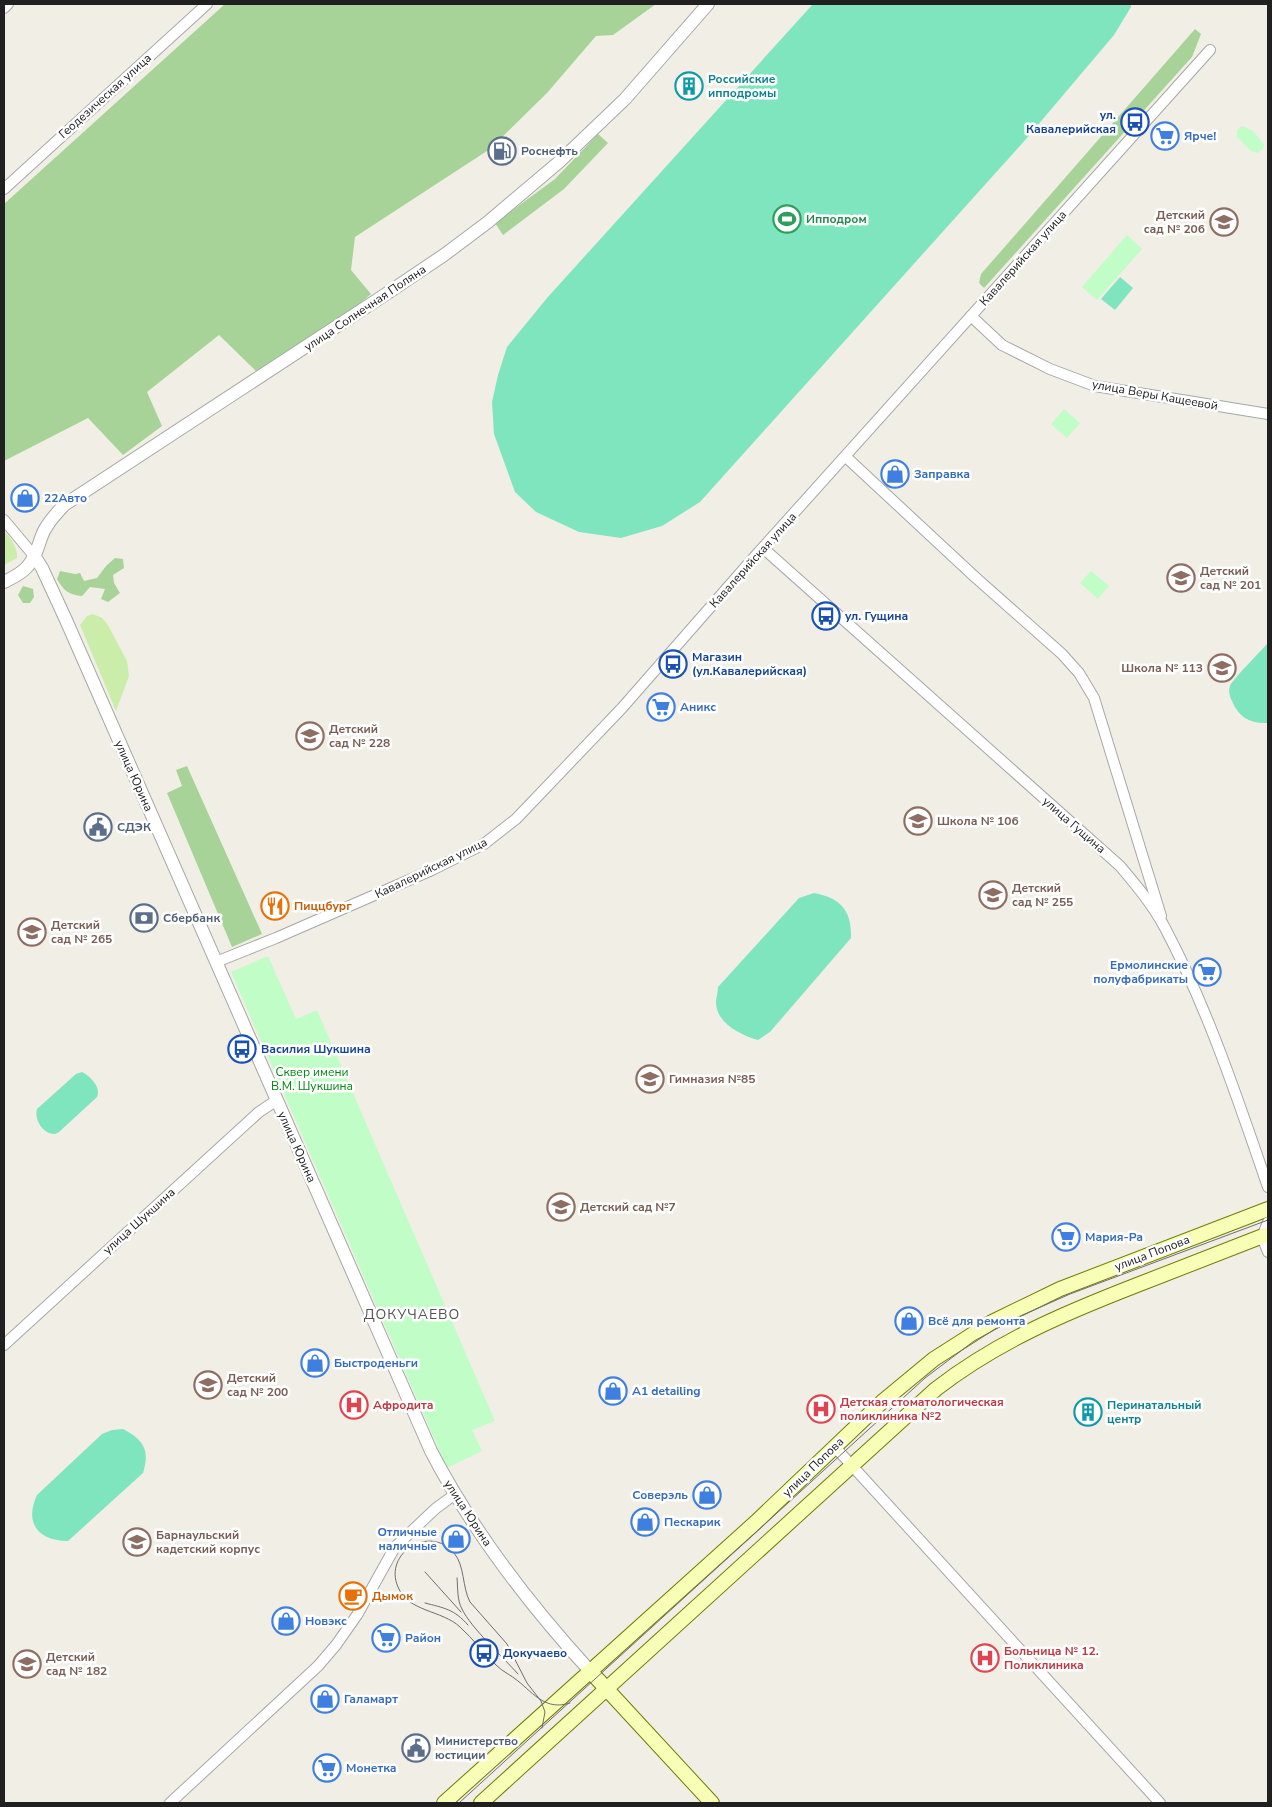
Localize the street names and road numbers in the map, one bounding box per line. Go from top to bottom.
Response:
street label: Геодезическая улица [55,50,155,142]
street label: Кавалерийская улица [976,207,1070,309]
street label: улица Солнечная Поляна [301,261,429,355]
street label: улица Веры Кащеевой [1091,376,1219,414]
street label: Кавалерийская улица [706,509,800,611]
street label: улица Юрина [111,738,157,814]
street label: улица Гущина [1039,793,1109,857]
street label: Кавалерийская улица [372,834,490,902]
street label: улица Юрина [274,1109,320,1185]
street label: улица Шукшина [99,1184,179,1258]
street label: улица Попова [1112,1231,1192,1275]
street label: улица Попова [779,1434,847,1500]
street label: улица Юрина [440,1477,496,1549]

